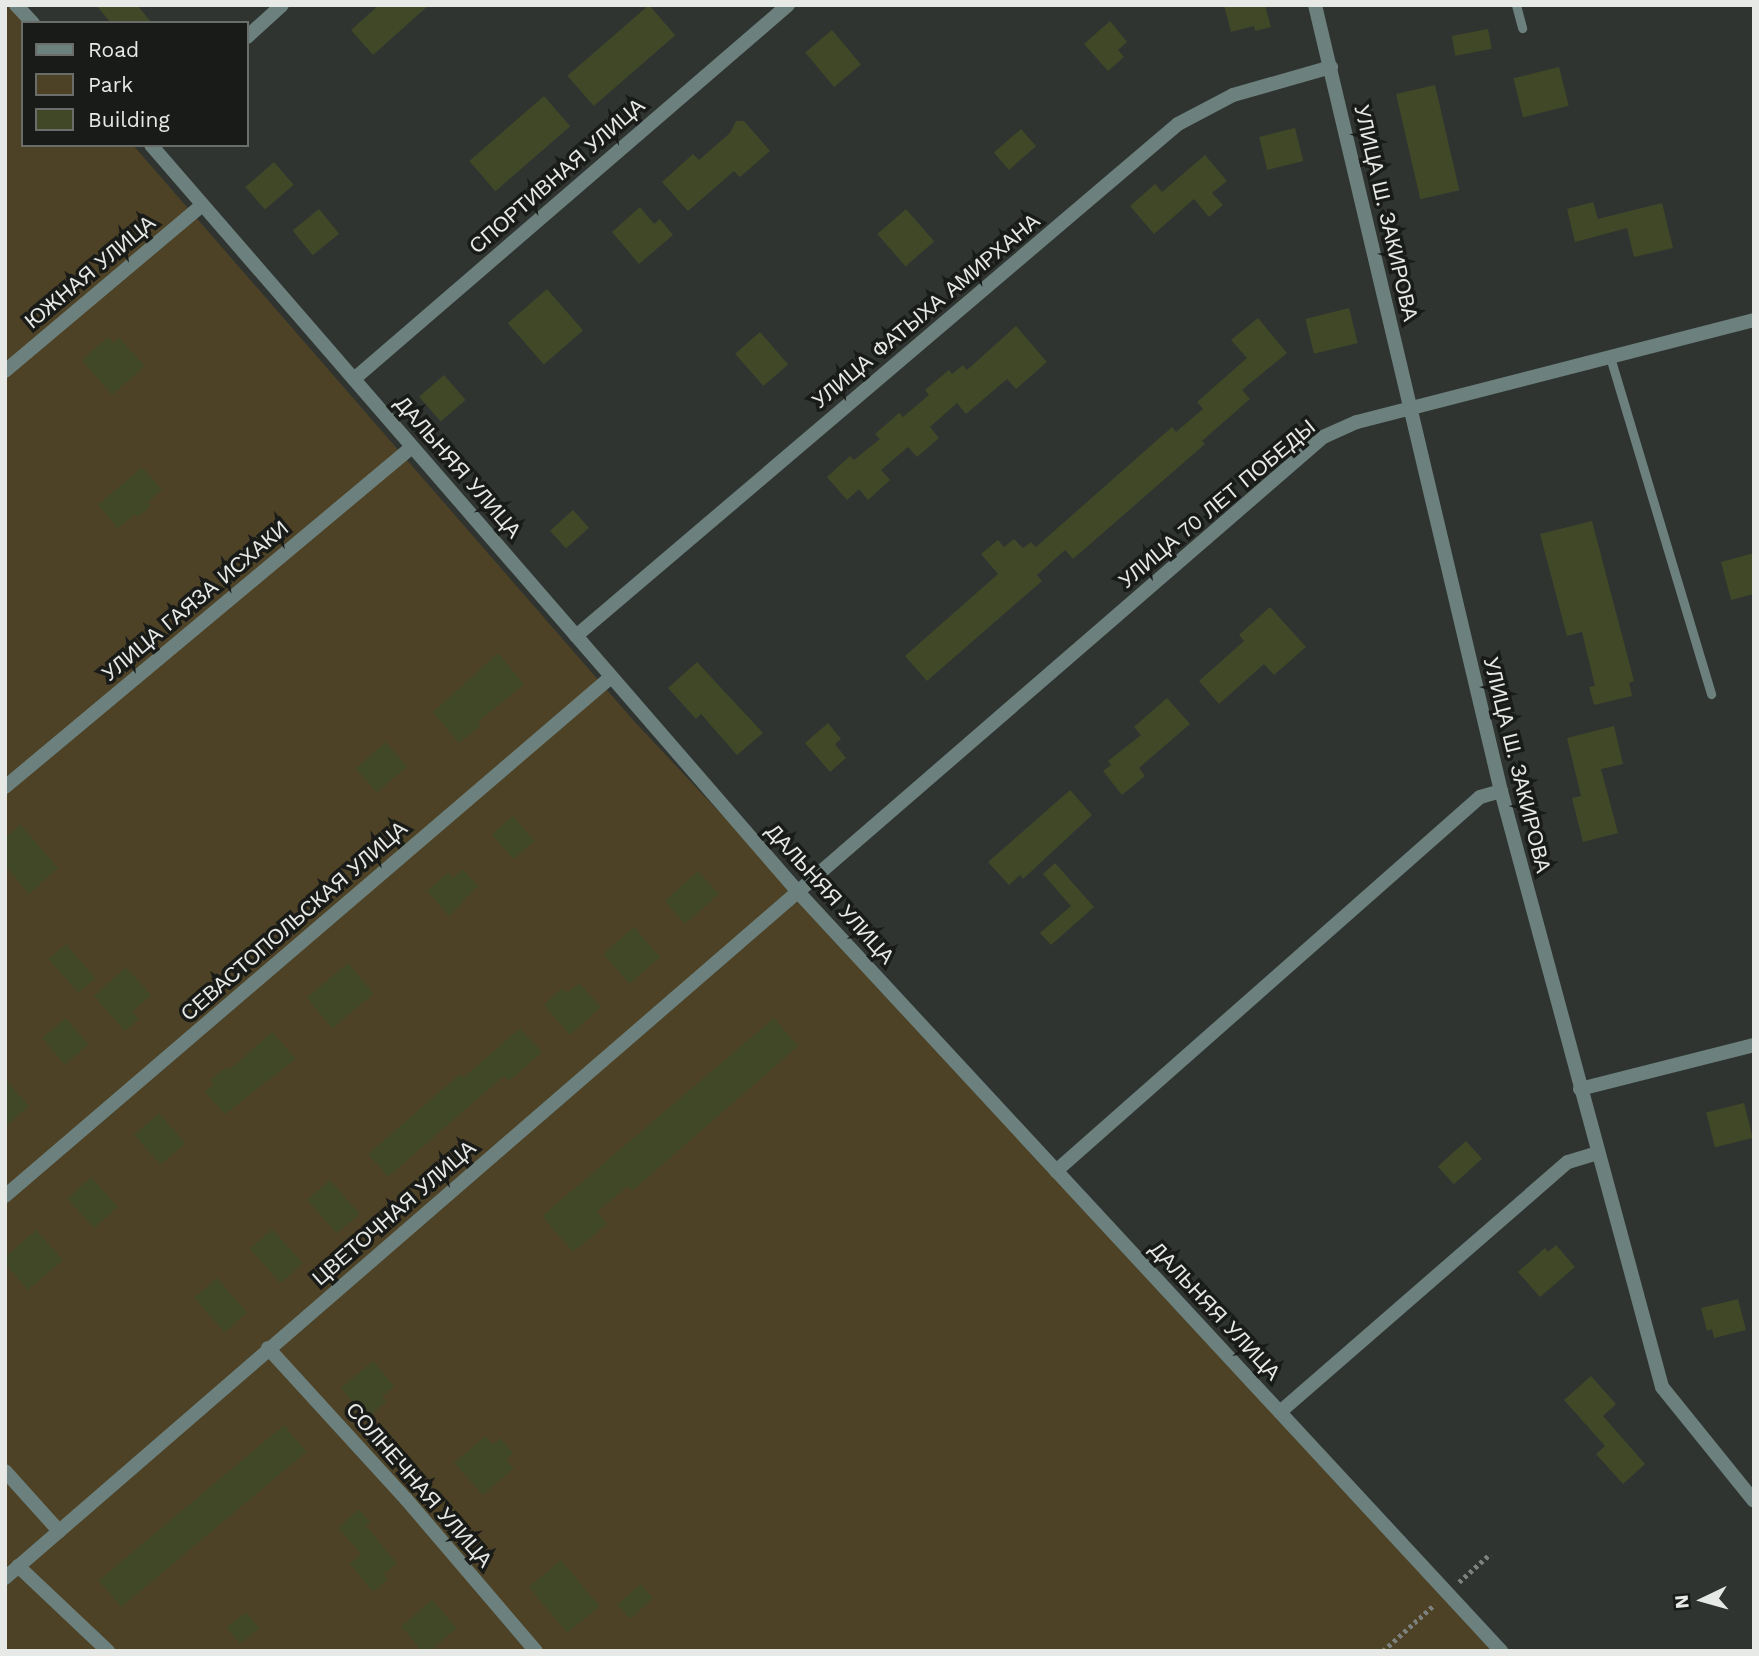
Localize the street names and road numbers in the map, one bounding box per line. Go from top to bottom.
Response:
street label: СПОРТИВНАЯ УЛИЦА [464,93,650,259]
street label: УЛИЦА Ш. ЗАКИРОВА [1349,102,1423,324]
street label: УЛИЦА ФАТЫХА АМИРХАНА [807,208,1045,414]
street label: ЮЖНАЯ УЛИЦА [20,210,160,334]
street label: ДАЛЬНЯЯ УЛИЦА [389,391,527,543]
street label: УЛИЦА 70 ЛЕТ ПОБЕДЫ [1113,414,1321,594]
street label: УЛИЦА ГАЯЗА ИСХАКИ [97,516,293,686]
street label: УЛИЦА Ш. ЗАКИРОВА [1478,655,1556,875]
street label: СЕВАСТОПОЛЬСКАЯ УЛИЦА [176,816,412,1026]
street label: ДАЛЬНЯЯ УЛИЦА [760,819,900,969]
street label: ЦВЕТОЧНАЯ УЛИЦА [307,1135,481,1291]
street label: ДАЛЬНЯЯ УЛИЦА [1144,1237,1286,1385]
street label: СОЛНЕЧНАЯ УЛИЦА [341,1397,497,1573]

